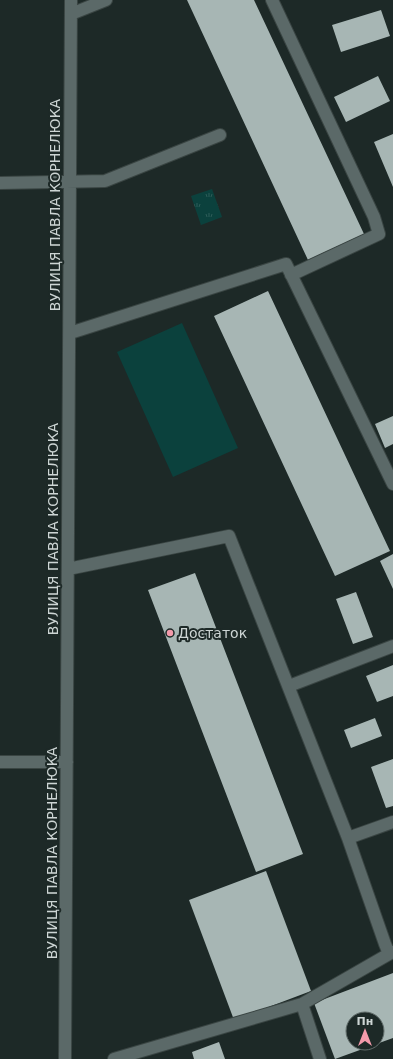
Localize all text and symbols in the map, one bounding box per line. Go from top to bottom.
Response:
street label: ВУЛИЦЯ ПАВЛА КОРНЕЛЮКА [47,98,63,311]
street label: ВУЛИЦЯ ПАВЛА КОРНЕЛЮКА [45,422,61,635]
place label: Достаток [178,625,247,641]
marker: Достаток [165,628,175,638]
street label: ВУЛИЦЯ ПАВЛА КОРНЕЛЮКА [44,746,60,959]
north arrow [345,1011,385,1051]
text: Пн [357,1015,373,1028]

